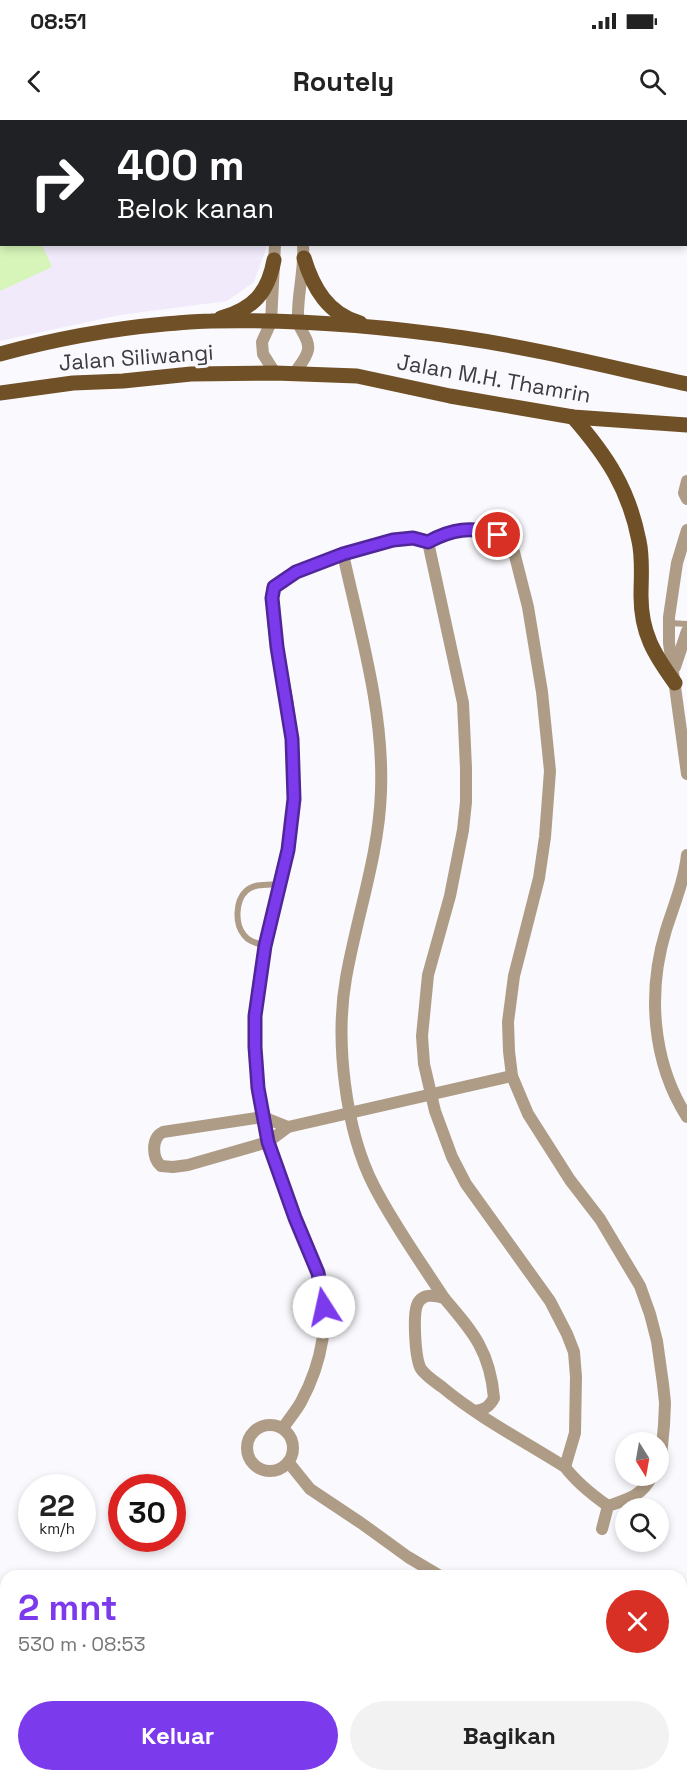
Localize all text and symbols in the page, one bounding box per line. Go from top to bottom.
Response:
text: 08:51 [30,7,87,35]
text: Routely [293,64,394,99]
icon: back [18,65,51,98]
icon: search [636,65,669,98]
text: 400 m [117,139,245,192]
icon: right [18,144,96,222]
text: Belok kanan [117,191,274,226]
street label: Jalan Siliwangi [58,338,214,376]
street label: Jalan M.H. Thamrin [395,347,593,409]
pin [472,509,523,560]
icon: arrive [481,518,514,551]
position arrow [292,1275,356,1339]
north arrow [615,1432,669,1486]
map controls [615,1432,669,1552]
speed limit sign: 30 [108,1474,186,1552]
text: 22 [39,1486,75,1525]
button: search [615,1498,669,1552]
text: km/h [39,1519,75,1538]
text: 2 mnt [18,1585,117,1631]
button: close [606,1590,669,1653]
text: 530 m · 08:53 [18,1631,146,1657]
button: Keluar [18,1701,338,1770]
button: Bagikan [350,1701,669,1770]

